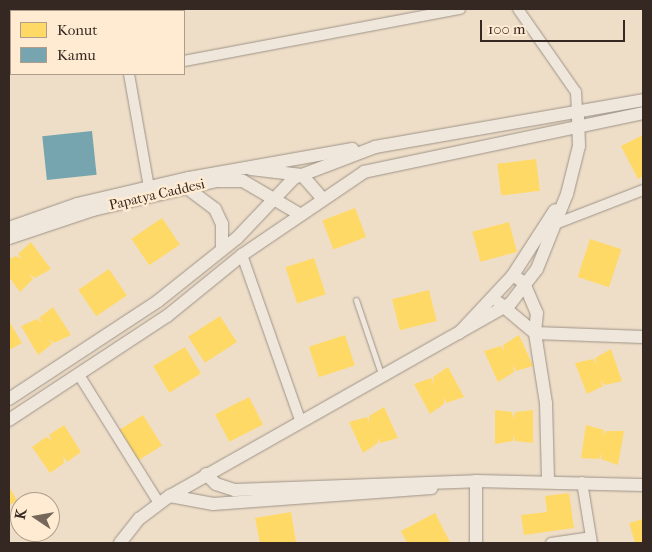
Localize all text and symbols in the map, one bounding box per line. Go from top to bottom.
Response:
legend [10,10,185,75]
scale bar [482,10,627,42]
text: 100 m [488,20,526,38]
text: Konut [57,21,97,39]
text: Kamu [57,46,96,64]
street label: Papatya Caddesi [107,176,207,214]
north arrow [10,492,60,542]
text: K [11,507,30,521]

